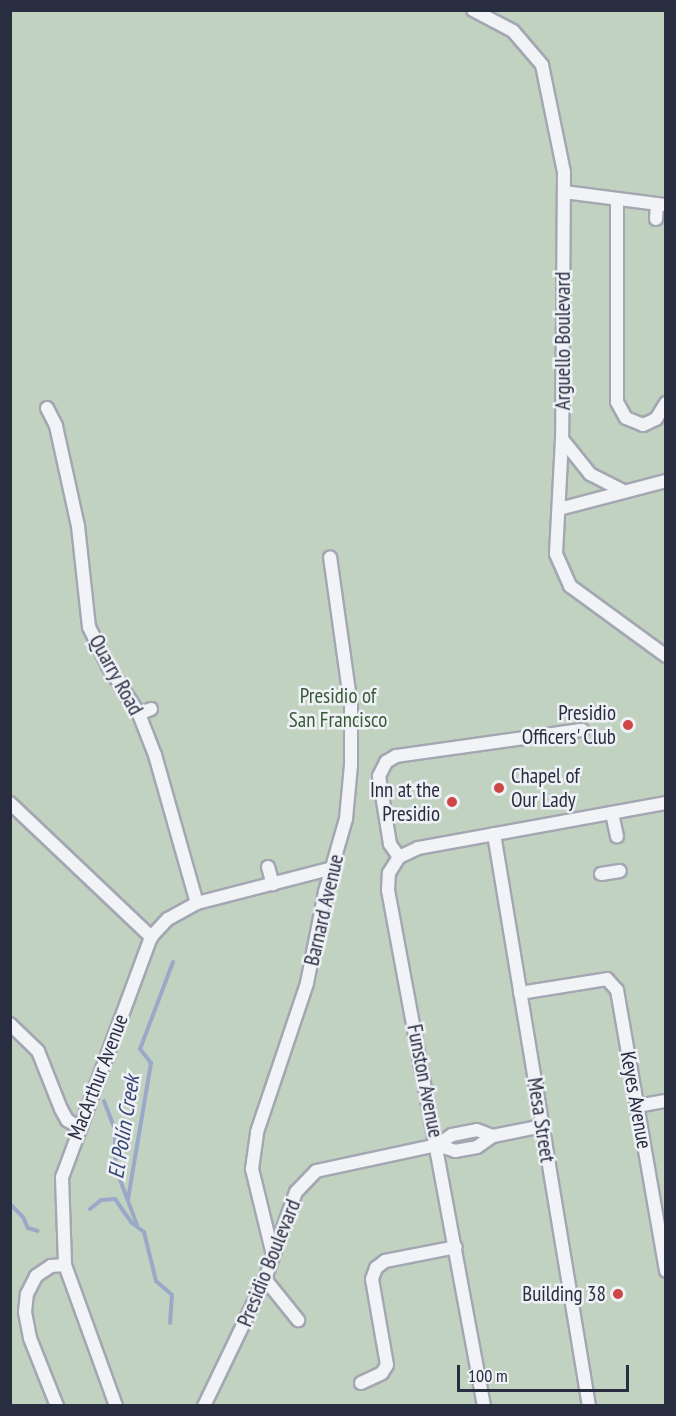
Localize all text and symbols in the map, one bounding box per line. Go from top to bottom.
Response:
street label: Arguello Boulevard [550,272,576,410]
street label: Quarry Road [83,630,149,720]
park label: Presidio of San Francisco [289,683,387,733]
place label: Presidio Officers' Club [520,700,616,750]
marker: Presidio Officers' Club [621,718,635,732]
place label: Chapel of Our Lady [511,763,580,813]
place label: Inn at the Presidio [370,777,440,827]
marker: Chapel of Our Lady [492,781,506,795]
marker: Inn at the Presidio [445,795,459,809]
street label: Barnard Avenue [299,852,349,968]
street label: MacArthur Avenue [62,1010,134,1144]
street label: Funston Avenue [402,1022,448,1140]
street label: Keyes Avenue [615,1049,657,1151]
water label: El Polín Creek [103,1073,145,1181]
street label: Mesa Street [522,1076,560,1164]
street label: Presidio Boulevard [232,1196,306,1330]
place label: Building 38 [522,1281,606,1307]
marker: Building 38 [611,1287,625,1301]
scale bar [460,1353,632,1391]
text: 100 m [468,1364,508,1387]

